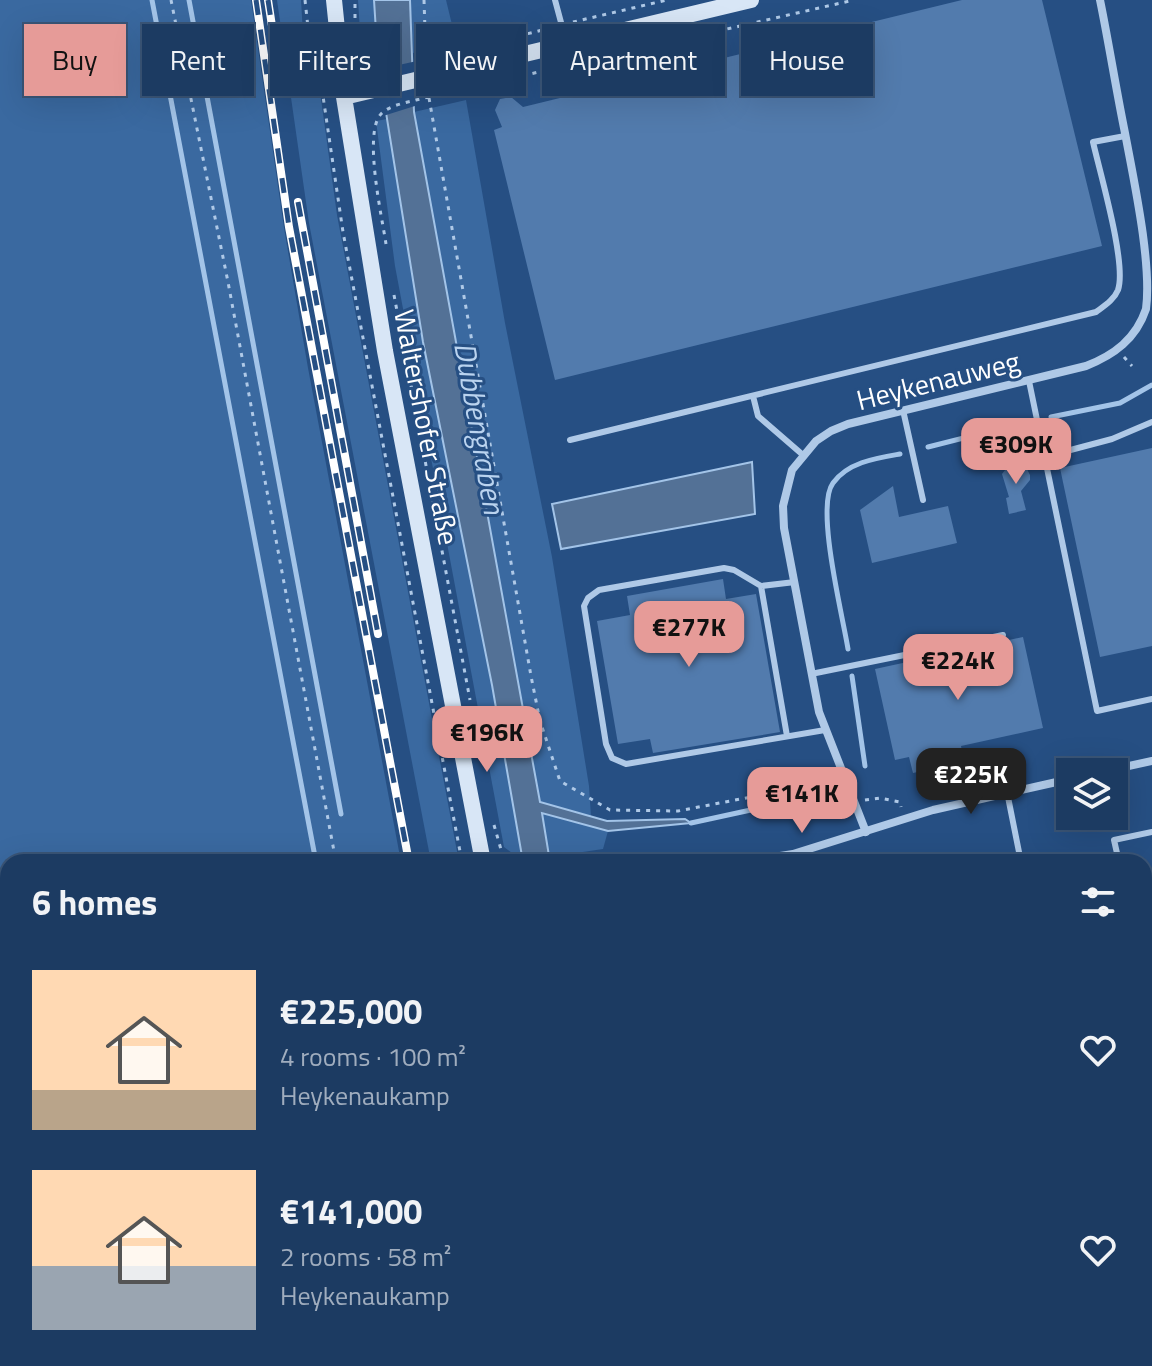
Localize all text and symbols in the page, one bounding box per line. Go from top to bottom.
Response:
chip: Buy [24,24,126,96]
chip: Rent [142,24,254,96]
chip: Filters [270,24,400,96]
chip: New [416,24,526,96]
chip: Apartment [542,24,725,96]
chip: House [741,24,873,96]
street label: Waltershofer Straße [383,306,471,548]
water label: Dubbengraben [442,338,518,519]
street label: Heykenauweg [852,339,1024,421]
pin: €309K [960,418,1072,486]
text: €309K [979,424,1053,463]
pin: €277K [633,601,745,669]
text: €277K [652,607,726,646]
pin: €224K [902,634,1014,702]
text: €224K [921,640,995,679]
pin: €196K [431,706,543,774]
text: €196K [450,712,524,751]
pin: €225K [915,748,1027,816]
text: €225K [934,754,1008,793]
map controls [1056,758,1128,830]
button: layers [1056,758,1128,830]
pin: €141K [746,767,858,835]
text: €141K [765,773,839,812]
text: 6 homes [32,876,157,928]
icon: filters [1076,880,1120,924]
text: €225,000 [280,985,422,1037]
icon: home [96,1002,192,1098]
icon: heart [1076,1028,1120,1072]
text: 4 rooms · 100 m² [280,1037,466,1076]
text: Heykenaukamp [280,1076,450,1115]
text: €141,000 [280,1185,422,1237]
icon: home [96,1202,192,1298]
icon: heart [1076,1228,1120,1272]
text: 2 rooms · 58 m² [280,1237,451,1276]
text: Heykenaukamp [280,1276,450,1315]

